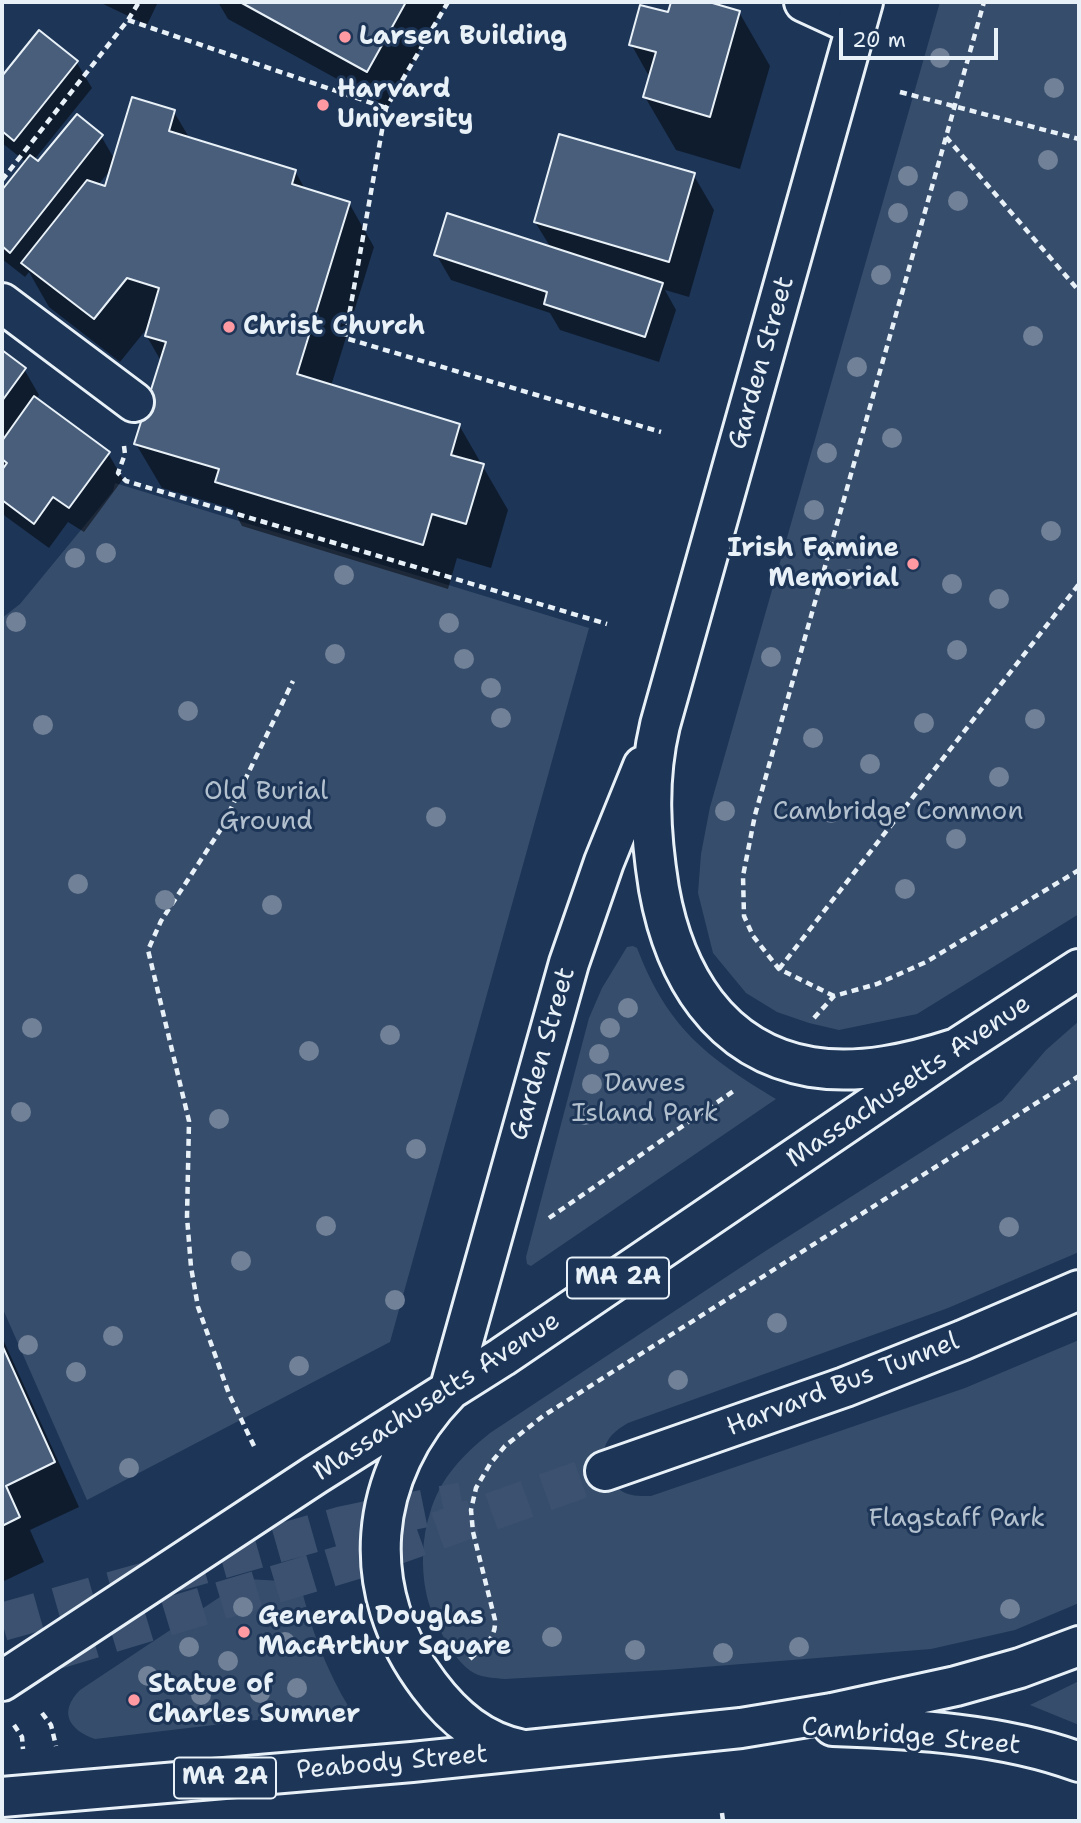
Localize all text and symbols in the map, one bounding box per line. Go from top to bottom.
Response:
scale bar [843,14,1002,58]
place label: Larsen Building [359,21,567,53]
text: 20 m [852,26,906,54]
marker: Larsen Building [337,29,353,45]
place label: Harvard University [337,74,473,136]
marker: Harvard University [315,97,331,113]
street label: Garden Street [722,273,802,453]
place label: Christ Church [243,311,425,343]
marker: Christ Church [221,319,237,335]
place label: Irish Famine Memorial [727,533,899,594]
marker: Irish Famine Memorial [905,556,921,572]
park label: Old Burial Ground [204,776,328,838]
park label: Cambridge Common [773,796,1023,828]
street label: Garden Street [503,964,583,1144]
street label: Massachusetts Avenue [781,989,1037,1175]
park label: Dawes Island Park [571,1068,719,1130]
road number: MA 2A [567,1258,669,1298]
street label: Massachusetts Avenue [308,1306,566,1488]
street label: Harvard Bus Tunnel [722,1326,964,1444]
park label: Flagstaff Park [869,1503,1045,1535]
place label: General Douglas MacArthur Square [258,1601,511,1662]
marker: General Douglas MacArthur Square [236,1624,252,1640]
place label: Statue of Charles Sumner [148,1669,360,1730]
marker: Statue of Charles Sumner [126,1692,142,1708]
street label: Cambridge Street [800,1712,1022,1762]
street label: Peabody Street [295,1739,489,1787]
road number: MA 2A [174,1758,276,1798]

